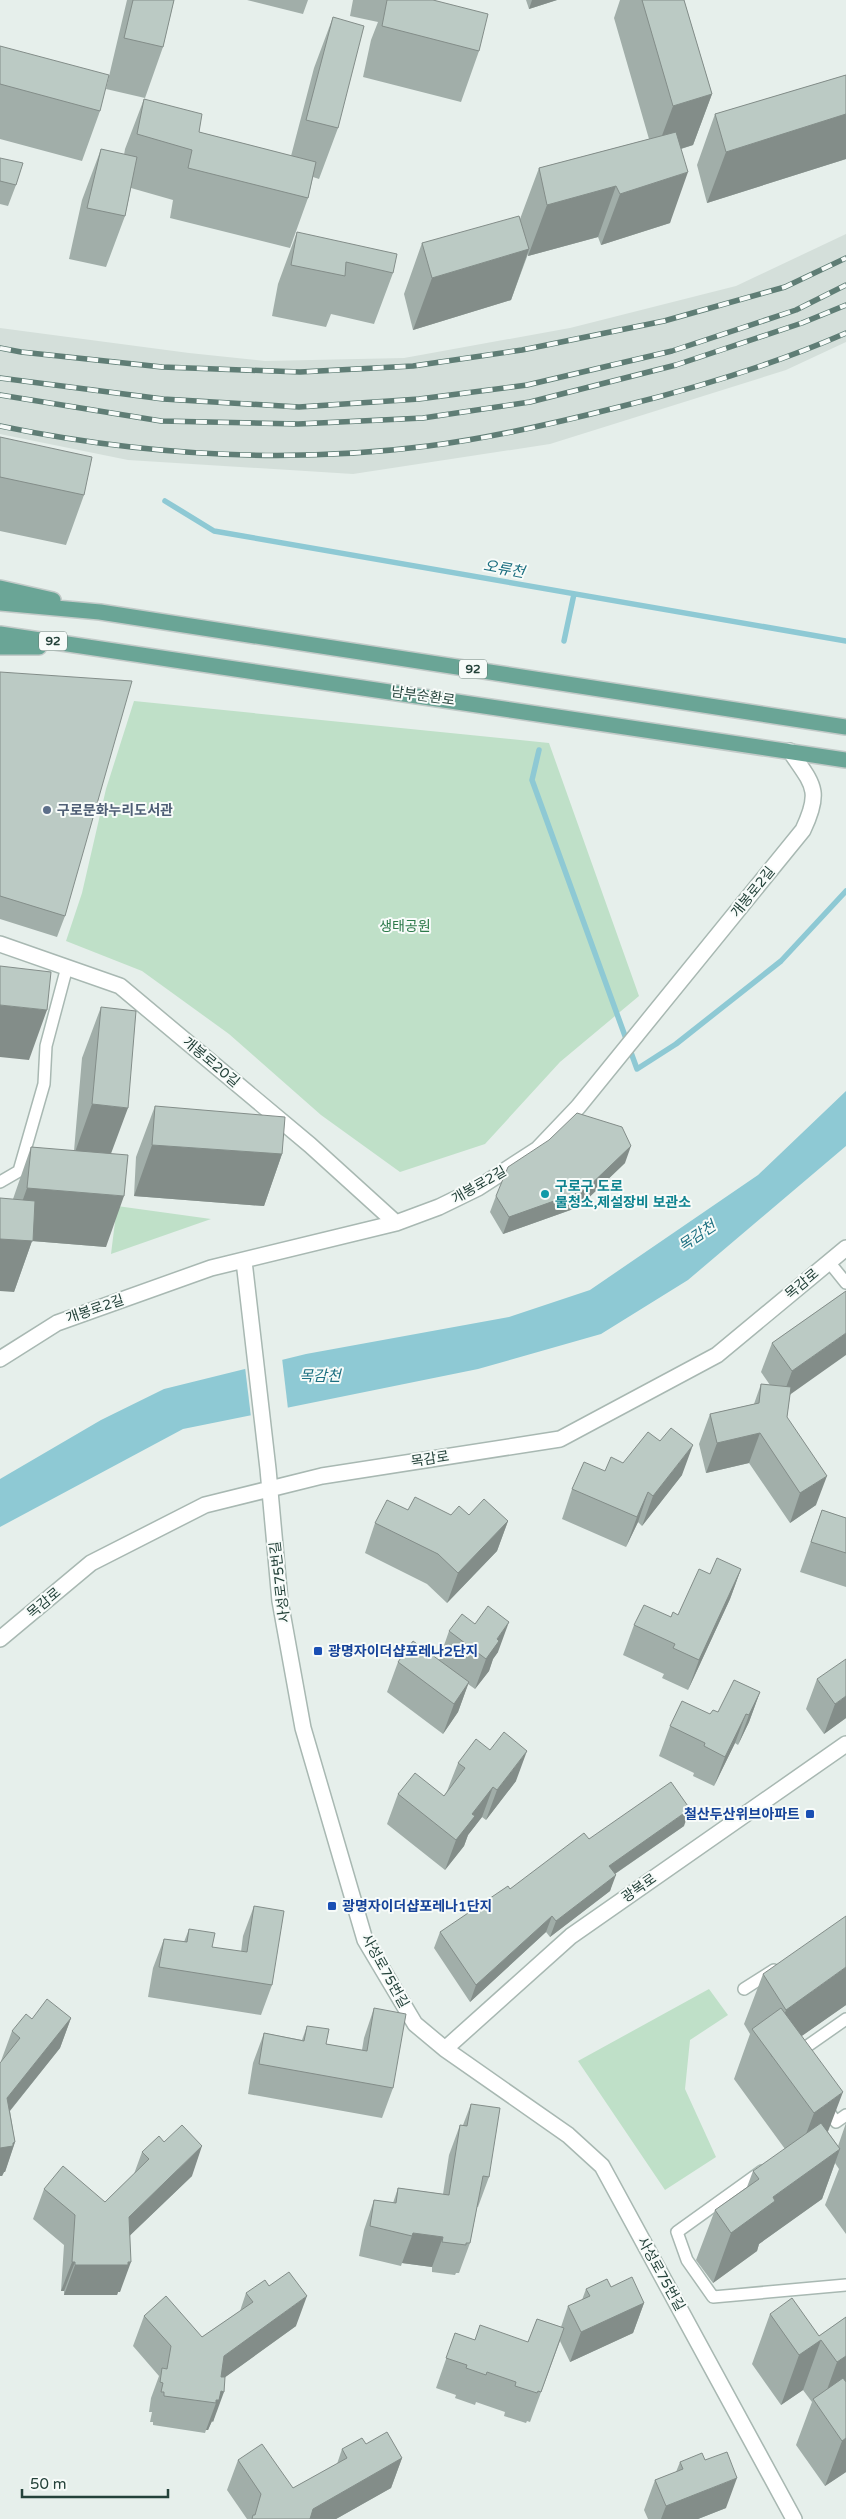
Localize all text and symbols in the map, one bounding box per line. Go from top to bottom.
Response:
water label: 오류천 [482,557,528,582]
road number: 92 [39,631,67,650]
road number: 92 [459,660,487,679]
street label: 남부순환로 [390,683,456,709]
place label: 구로문화누리도서관 [57,802,173,819]
marker: 구로문화누리도서관 [41,804,53,816]
street label: 개봉로2길 [727,863,779,921]
park label: 생태공원 [379,918,431,935]
street label: 개봉로20길 [179,1033,243,1091]
street label: 개봉로2길 [449,1163,509,1207]
place label: 구로구 도로 물청소,제설장비 보관소 [555,1178,691,1211]
marker: 구로구 도로 물청소,제설장비 보관소 [539,1188,551,1200]
water label: 목감천 [675,1216,721,1255]
street label: 목감로 [782,1265,822,1303]
street label: 개봉로2길 [64,1291,126,1327]
water label: 목감천 [299,1367,343,1385]
street label: 목감로 [410,1448,451,1470]
street label: 사성로75번길 [267,1540,293,1624]
street label: 목감로 [24,1584,64,1622]
place label: 광명자이더샵포레나2단지 [328,1643,478,1660]
marker: 광명자이더샵포레나2단지 [312,1645,324,1657]
place label: 철산두산위브아파트 [684,1806,800,1823]
marker: 철산두산위브아파트 [804,1808,816,1820]
street label: 광복로 [618,1870,660,1906]
place label: 광명자이더샵포레나1단지 [342,1898,492,1915]
marker: 광명자이더샵포레나1단지 [326,1900,338,1912]
street label: 사성로75번길 [358,1931,412,2011]
street label: 사성로75번길 [634,2234,688,2314]
scale bar [22,2466,169,2498]
text: 50 m [30,2475,67,2493]

